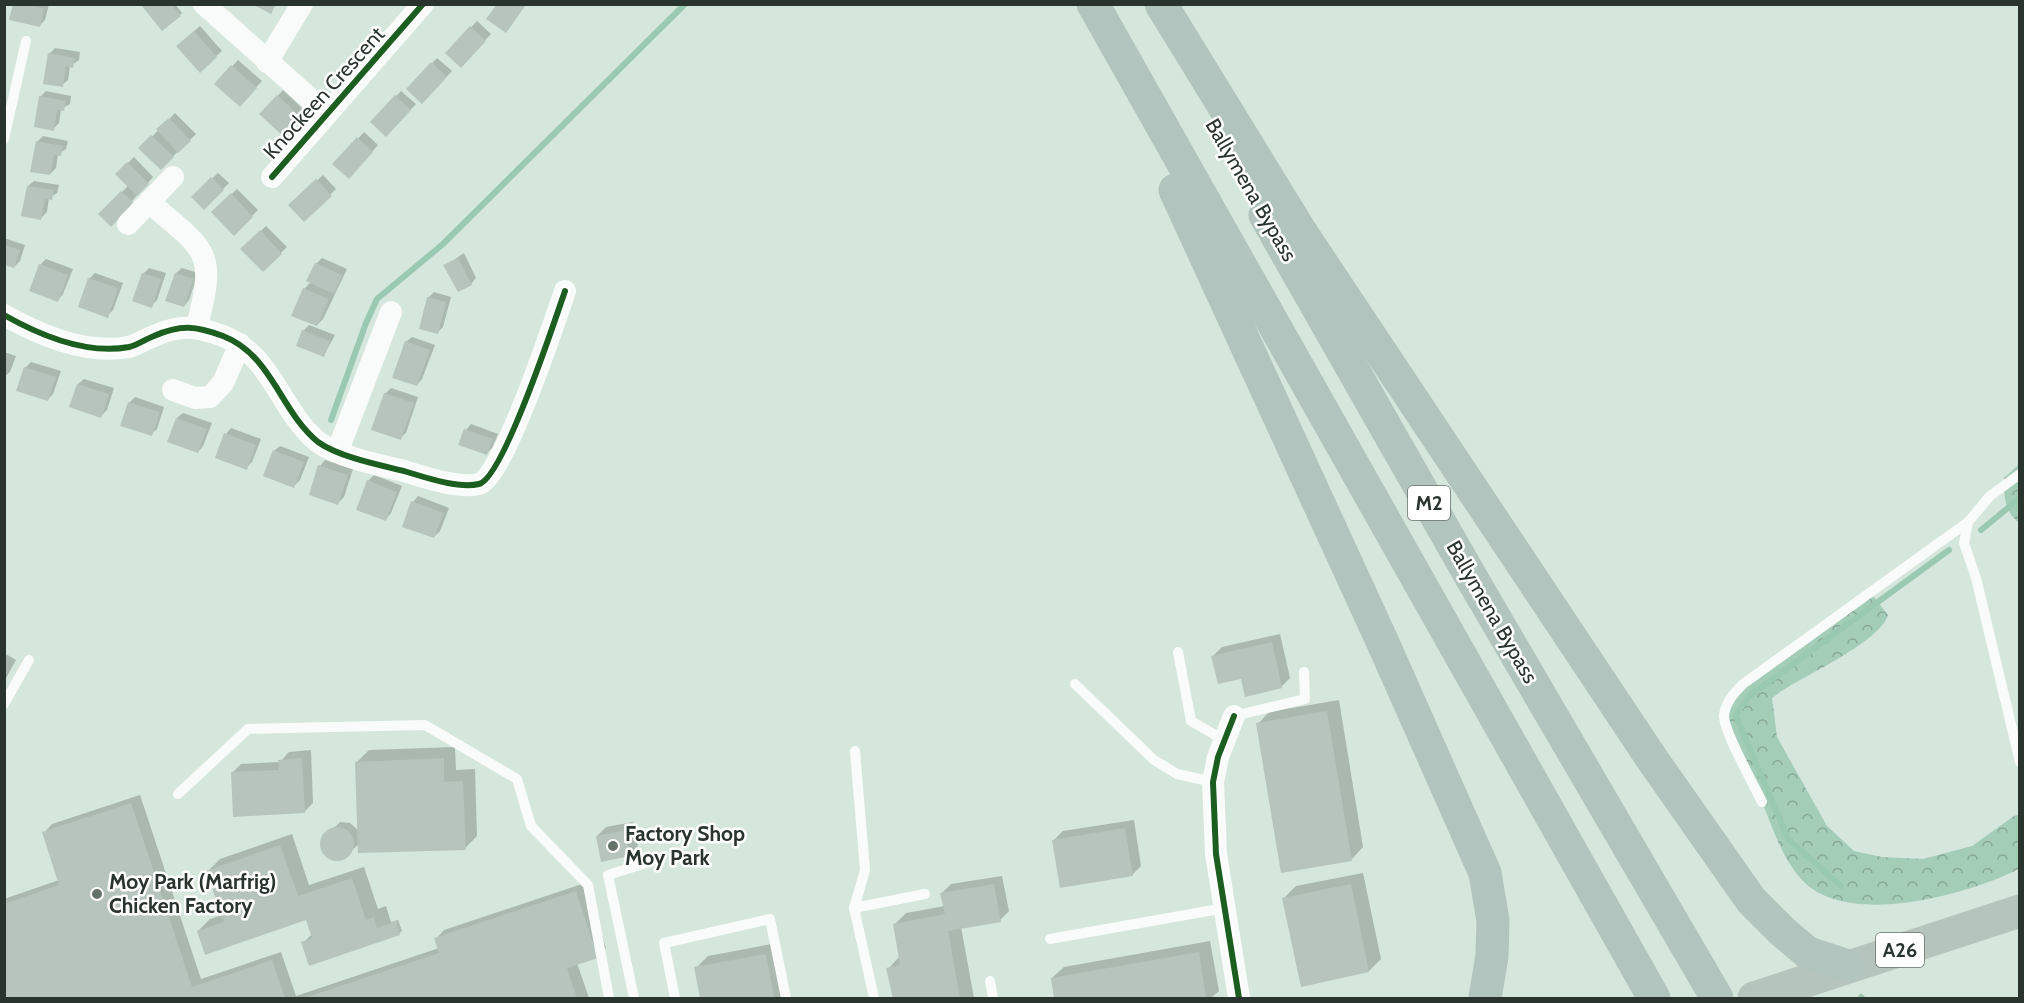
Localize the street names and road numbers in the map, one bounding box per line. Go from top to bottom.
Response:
street label: Knockeen Crescent [258,21,389,164]
street label: Ballymena Bypass [1200,114,1303,266]
road number: M2 [1408,486,1450,520]
street label: Ballymena Bypass [1441,536,1544,688]
road number: A26 [1876,933,1924,967]

